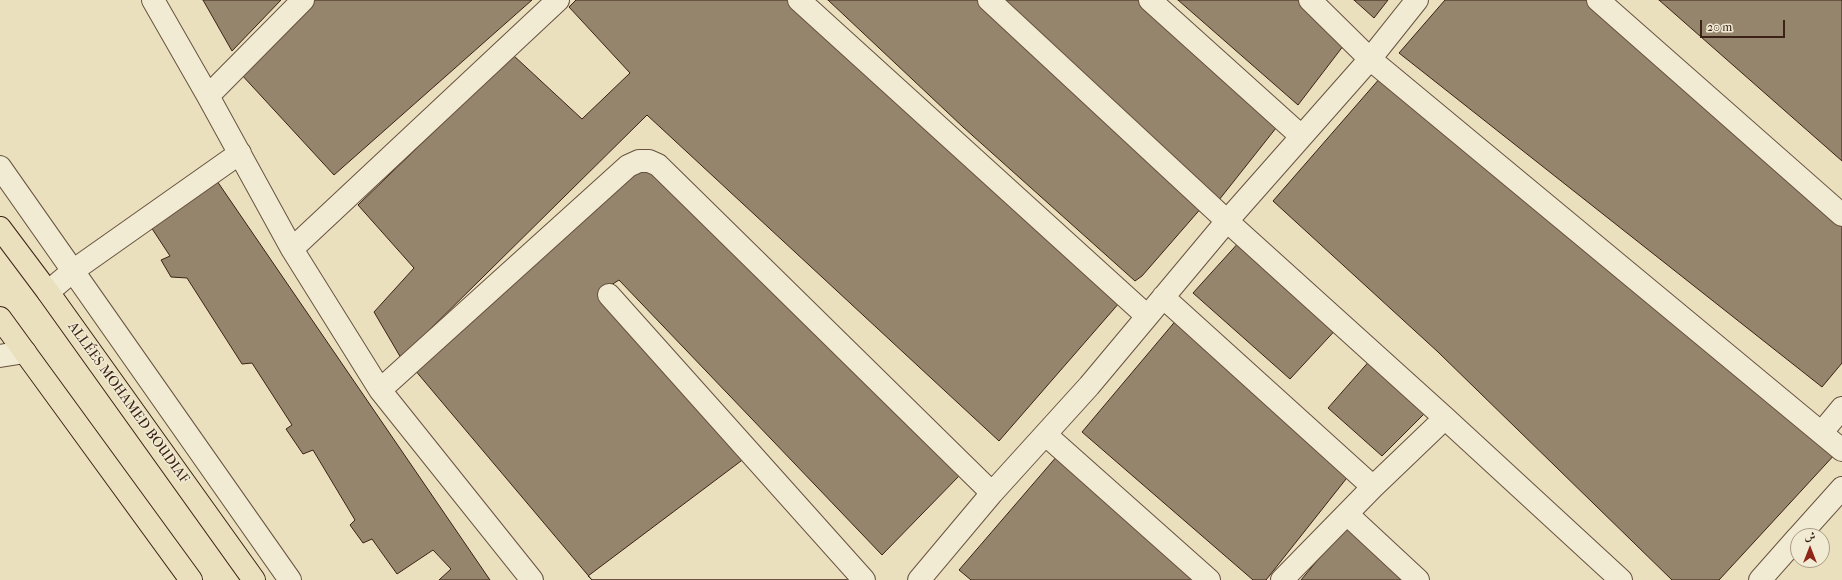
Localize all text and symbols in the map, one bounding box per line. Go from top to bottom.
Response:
scale bar [1702,12,1787,38]
text: 20 m [1707,20,1732,34]
street label: ALLÉES MOHAMED BOUDIAF [64,319,192,487]
north arrow [1790,528,1830,568]
text: ش [1805,530,1815,543]

